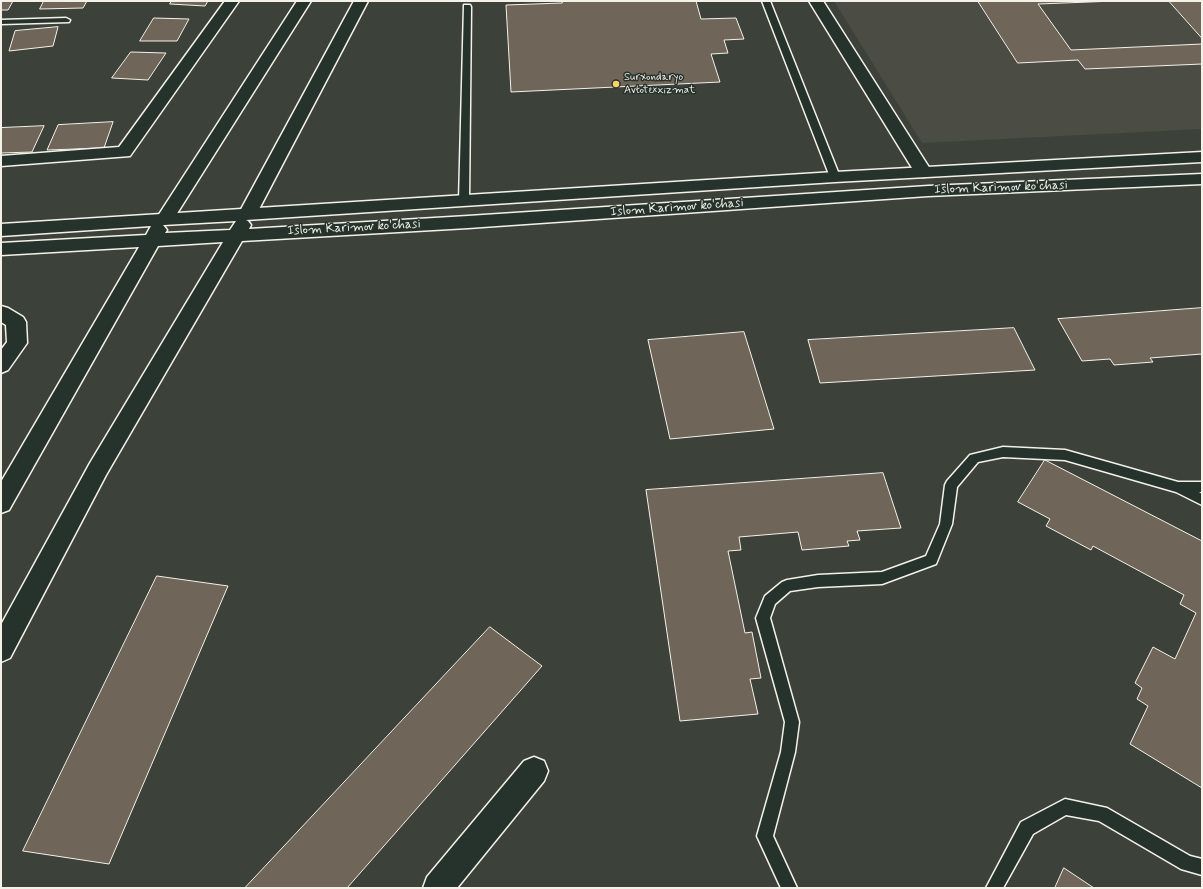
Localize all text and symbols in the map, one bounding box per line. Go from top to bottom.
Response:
place label: Surxondaryo Avtotexxizmat [624,71,695,97]
marker: Surxondaryo Avtotexxizmat [611,79,621,89]
street label: Islom Karimov ko'chasi [934,178,1068,198]
street label: Islom Karimov ko'chasi [610,196,744,220]
street label: Islom Karimov ko'chasi [287,217,421,239]

